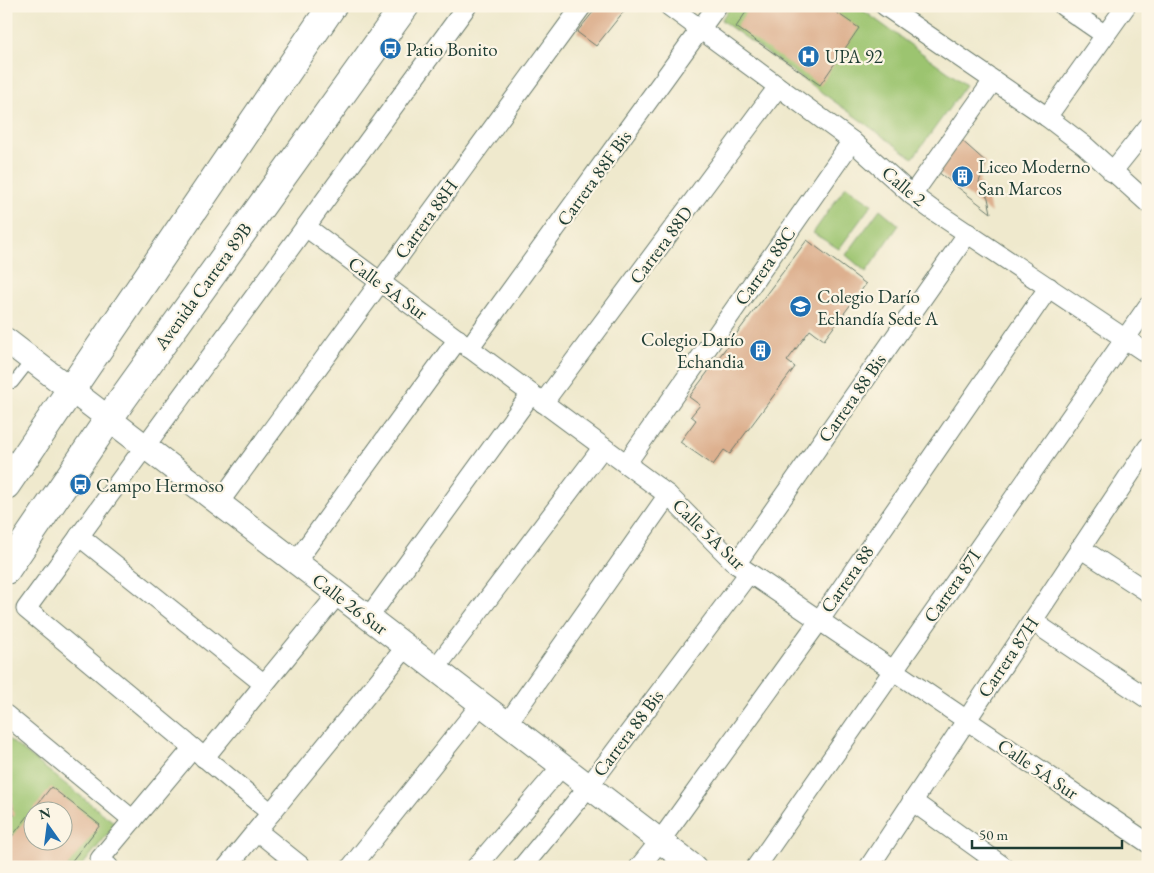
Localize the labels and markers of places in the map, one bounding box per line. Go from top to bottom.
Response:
bus stop icon: Patio Bonito [378,37,402,61]
place label: Patio Bonito [406,37,498,62]
hospital icon: UPA 92 [797,44,821,68]
place label: UPA 92 [825,44,883,69]
place label: Liceo Moderno San Marcos [978,154,1090,201]
building icon: Liceo Moderno San Marcos [950,165,974,189]
place label: Colegio Darío Echandía Sede A [817,284,939,331]
school or university icon: Colegio Darío Echandía Sede A [789,295,813,319]
place label: Colegio Darío Echandia [641,327,744,374]
building icon: Colegio Darío Echandia [748,338,772,362]
bus stop icon: Campo Hermoso [68,473,92,497]
place label: Campo Hermoso [96,473,224,498]

